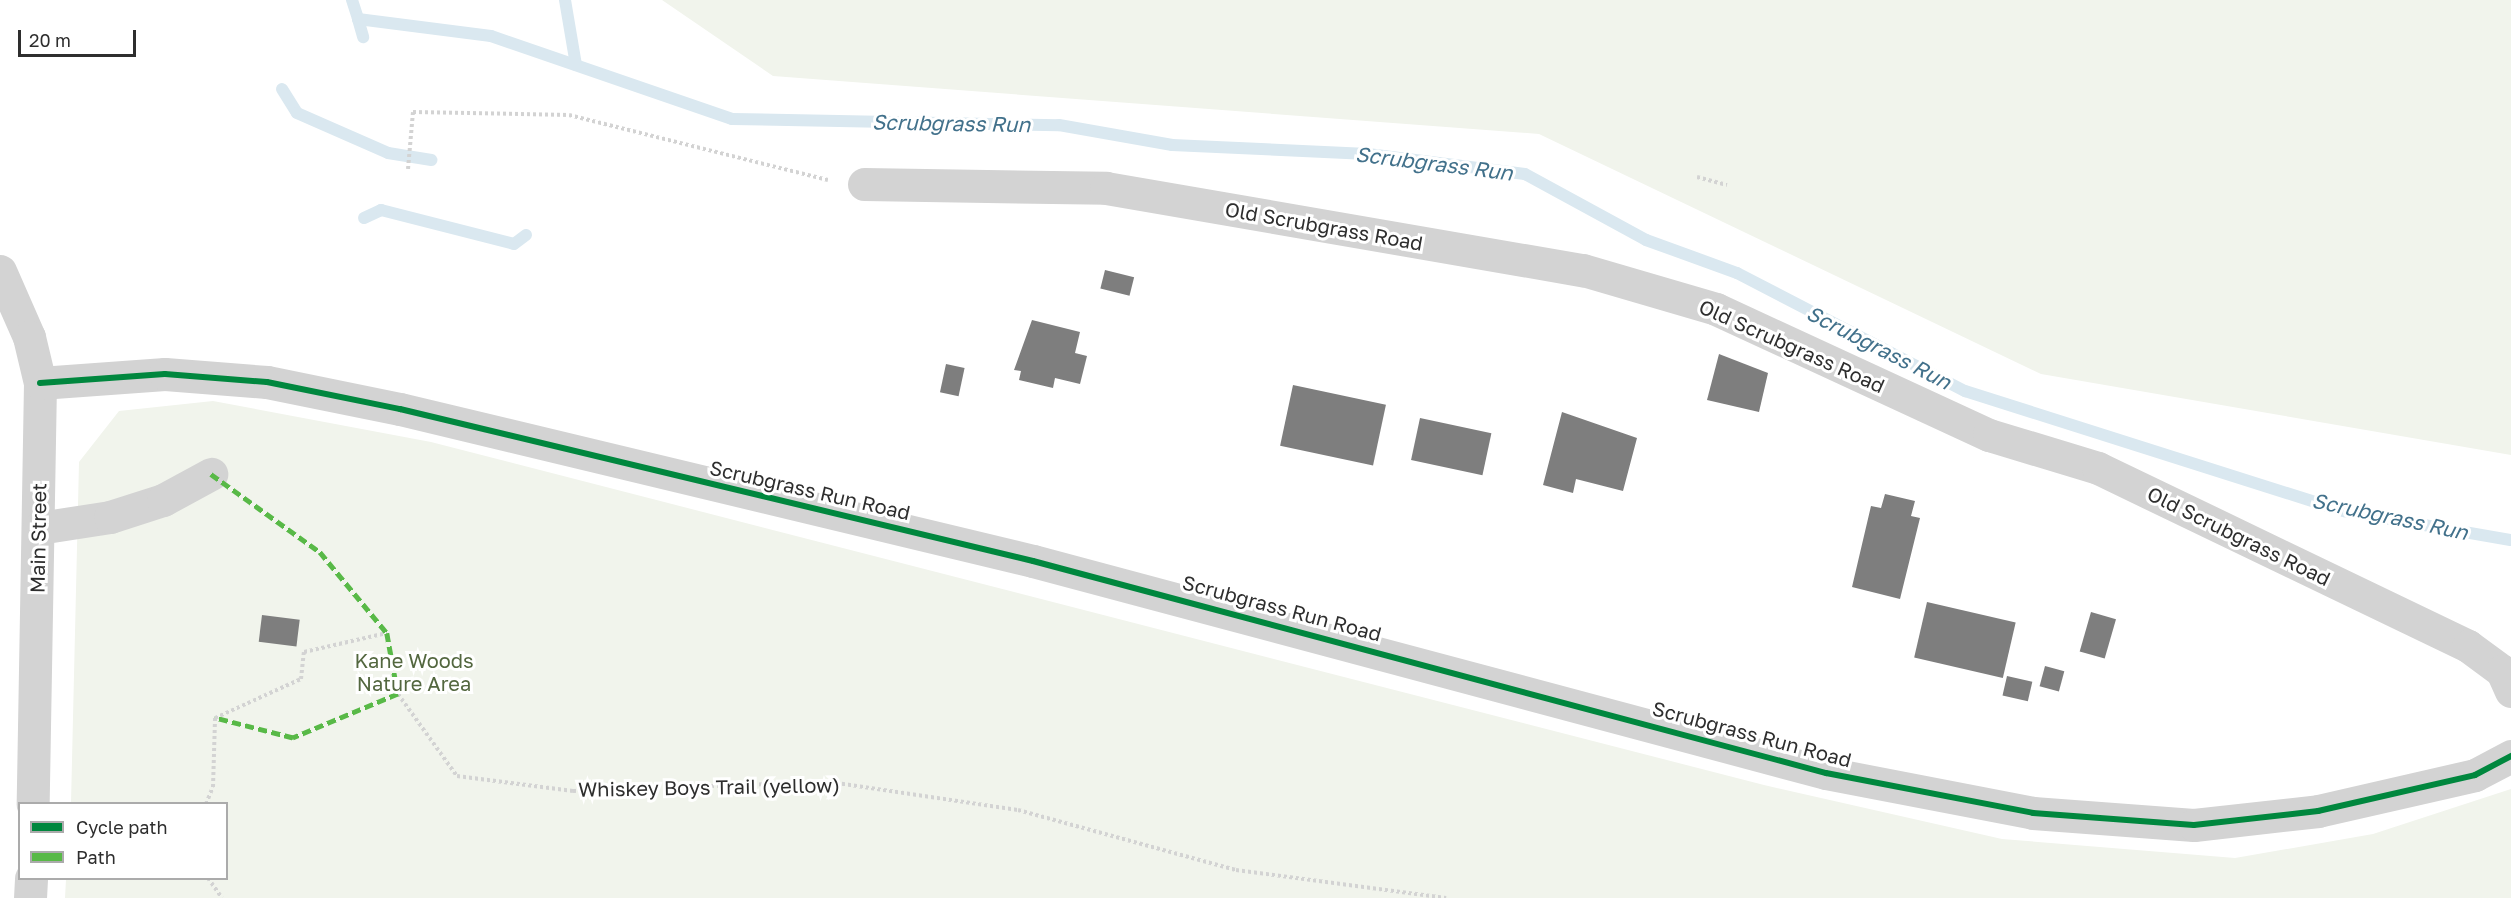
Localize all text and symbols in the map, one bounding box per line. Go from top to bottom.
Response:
scale bar [21,18,140,56]
text: 20 m [29,29,71,51]
water label: Scrubgrass Run [872,109,1030,137]
water label: Scrubgrass Run [1354,141,1514,185]
street label: Old Scrubgrass Road [1223,197,1425,255]
street label: Old Scrubgrass Road [1695,294,1889,398]
water label: Scrubgrass Run [1803,300,1955,394]
street label: Scrubgrass Run Road [707,455,913,525]
street label: Old Scrubgrass Road [2144,481,2334,591]
street label: Main Street [25,483,51,593]
water label: Scrubgrass Run [2310,487,2470,545]
street label: Scrubgrass Run Road [1180,570,1384,646]
park label: Kane Woods Nature Area [354,648,474,695]
street label: Scrubgrass Run Road [1650,696,1854,772]
street label: Whiskey Boys Trail (yellow) [578,773,840,801]
legend [18,802,228,880]
text: Cycle path [76,816,168,838]
text: Path [76,846,116,868]

